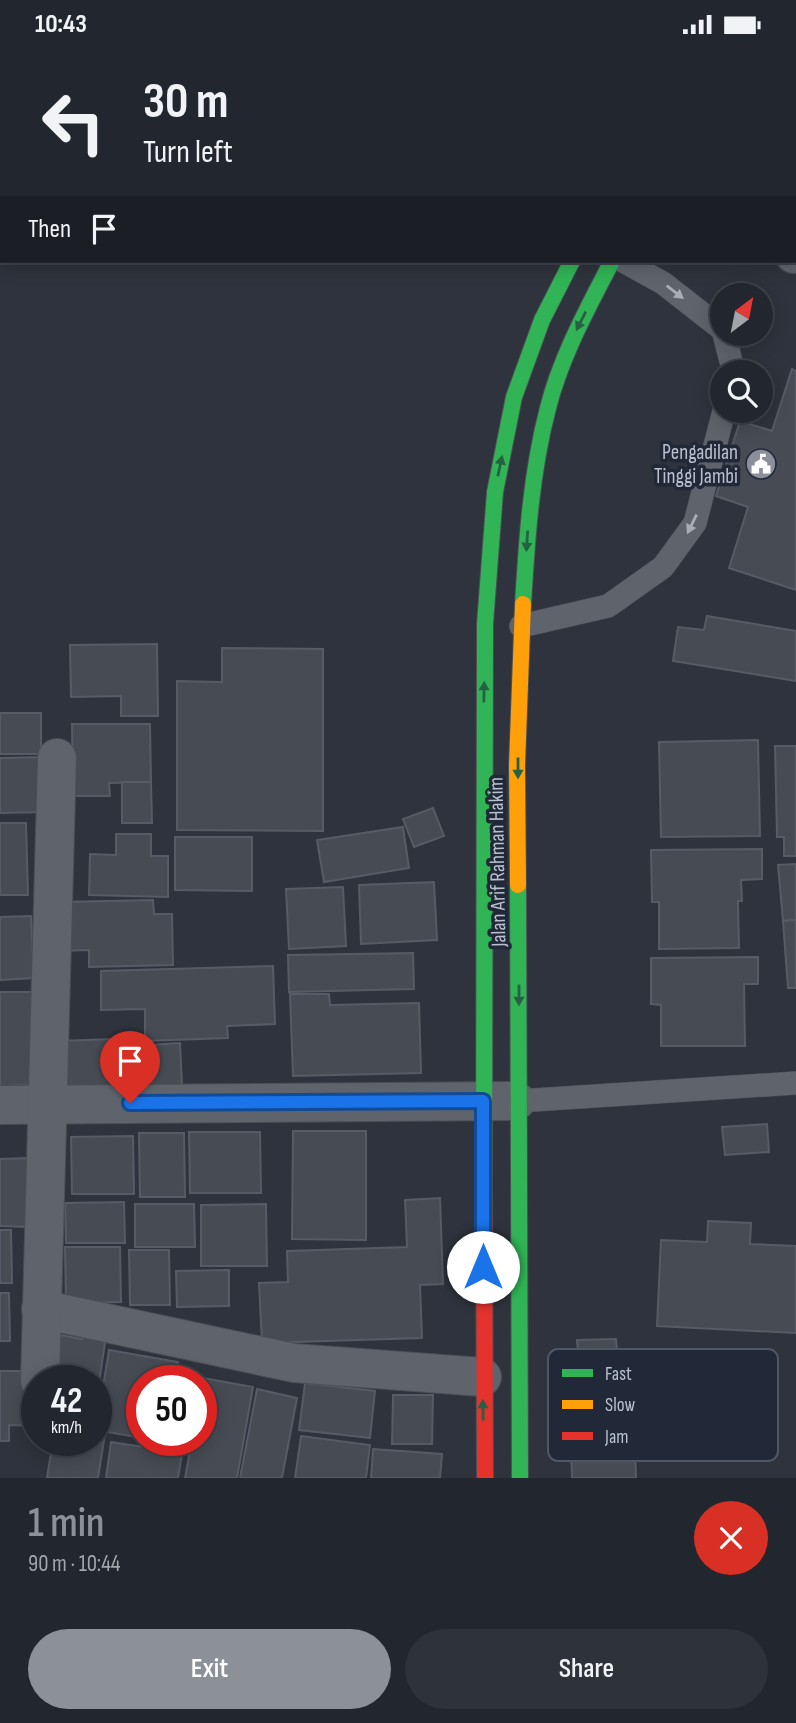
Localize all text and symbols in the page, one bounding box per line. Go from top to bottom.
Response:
text: 10:43 [35,9,87,40]
text: 30 m [143,73,228,132]
icon: left [28,77,119,168]
text: Turn left [143,133,233,172]
icon: arrive [85,210,123,248]
text: Then [28,214,71,245]
north arrow [710,283,774,347]
map controls [710,283,773,423]
one-way arrow [665,285,683,300]
one-way arrow [575,311,587,331]
button: search [710,360,773,423]
place label: Pengadilan Tinggi Jambi [654,440,738,489]
public building icon: Pengadilan Tinggi Jambi [744,447,778,481]
one-way arrow [495,455,506,477]
one-way arrow [686,513,698,534]
one-way arrow [521,530,532,552]
one-way arrow [478,681,490,703]
one-way arrow [512,757,524,779]
street label: Jalan Arif Rahman Hakim [484,777,511,948]
one-way arrow [513,985,525,1007]
pin [100,1031,160,1103]
icon: arrive [111,1042,149,1080]
position arrow [446,1230,520,1304]
legend [548,1349,778,1461]
text: Fast [605,1363,632,1386]
speed limit sign: 50 [126,1365,217,1456]
text: 42 [51,1380,82,1423]
text: Slow [605,1394,635,1417]
one-way arrow [478,1399,489,1421]
text: km/h [51,1417,82,1438]
text: Jam [604,1426,628,1449]
text: 1 min [28,1498,104,1549]
button: close [694,1501,768,1575]
text: 90 m · 10:44 [28,1550,120,1578]
button: Exit [28,1629,391,1709]
button: Share [405,1629,768,1709]

